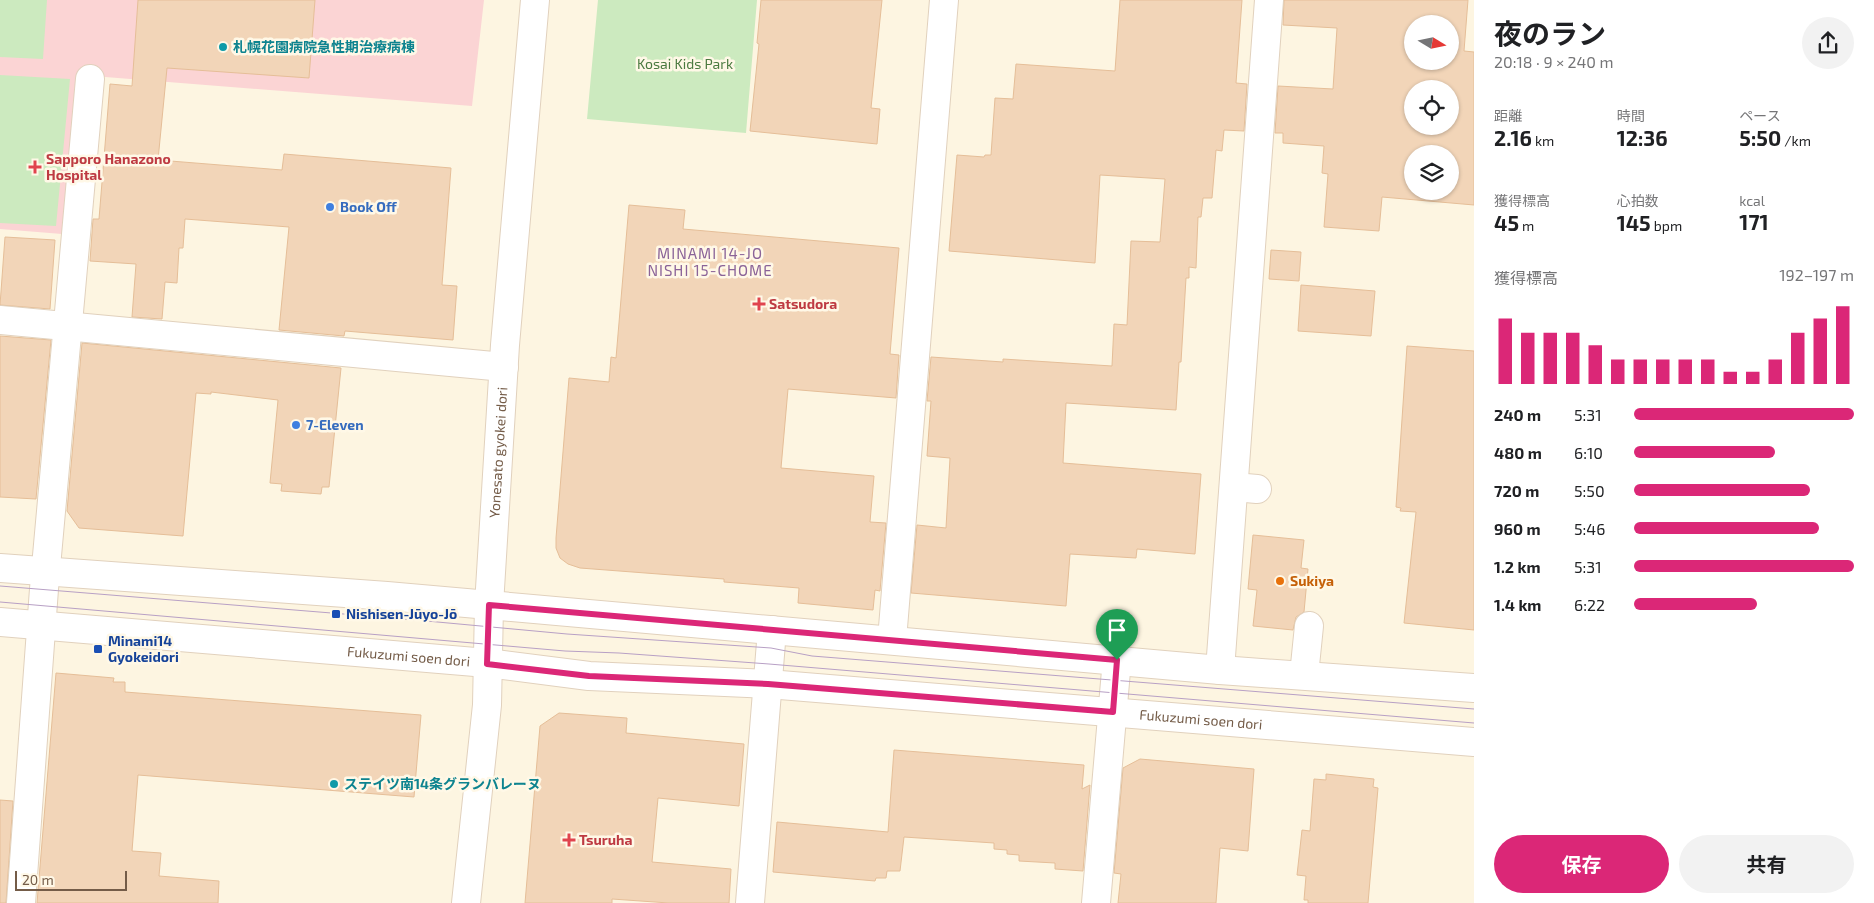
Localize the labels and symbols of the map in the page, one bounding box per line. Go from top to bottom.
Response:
north arrow [1404,15,1459,70]
place label: 札幌花園病院急性期治療病棟 [233,38,415,55]
marker: 札幌花園病院急性期治療病棟 [217,41,229,53]
park label: Kosai Kids Park [637,55,733,72]
place label: Sapporo Hanazono Hospital [46,150,171,183]
marker: Sapporo Hanazono Hospital [28,160,42,174]
place label: Book Off [340,198,397,215]
marker: Book Off [324,201,336,213]
district label: MINAMI 14-JO NISHI 15-CHOME [647,244,773,279]
place label: Satsudora [769,295,837,312]
marker: Satsudora [753,298,765,310]
street label: Yonesato gyokei dori [485,386,510,518]
place label: 7-Eleven [306,416,364,433]
marker: 7-Eleven [290,419,302,431]
place label: Sukiya [1290,572,1334,589]
marker: Sukiya [1274,575,1286,587]
place label: Nishisen-Jūyo-Jō [346,605,457,622]
marker: Nishisen-Jūyo-Jō [330,608,342,620]
pin [1096,609,1138,660]
place label: Minami14 Gyokeidori [108,632,179,665]
street label: Fukuzumi soen dori [346,642,471,670]
marker: Minami14 Gyokeidori [92,643,104,655]
street label: Fukuzumi soen dori [1139,706,1263,733]
place label: ステイツ南14条グランバレーヌ [344,775,541,792]
marker: ステイツ南14条グランバレーヌ [328,778,340,790]
place label: Tsuruha [579,831,632,848]
marker: Tsuruha [563,834,575,846]
scale bar [15,868,128,891]

